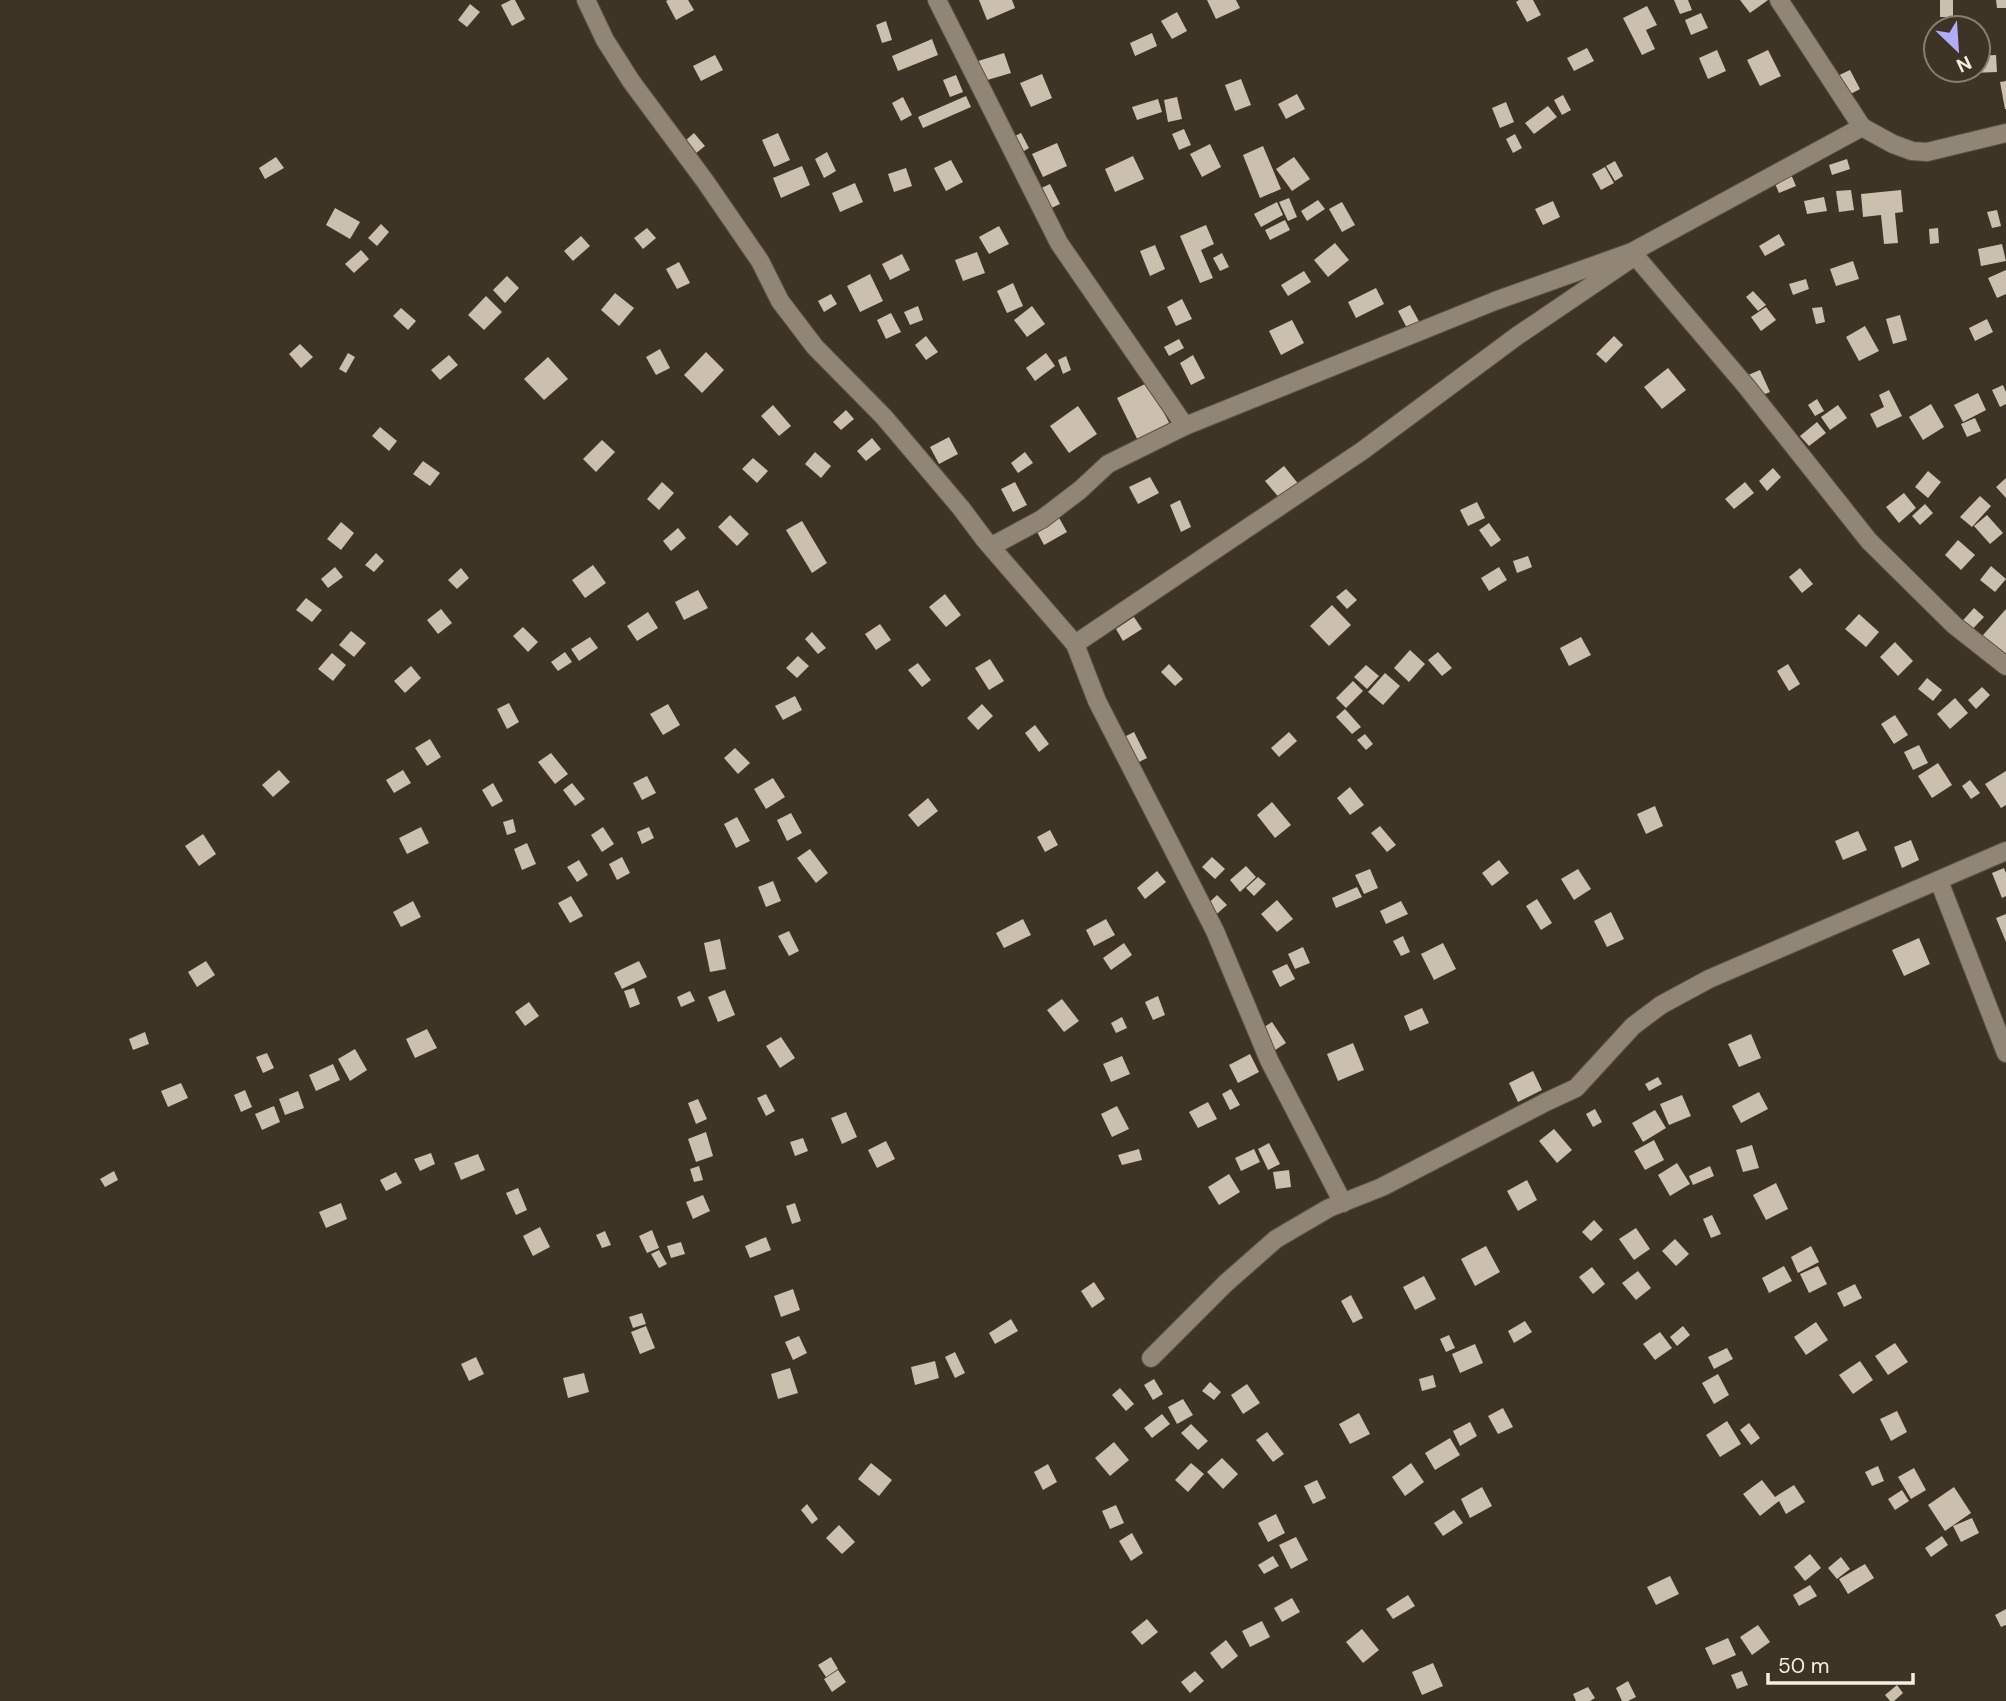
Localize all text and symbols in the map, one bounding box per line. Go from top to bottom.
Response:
north arrow [1922,14,1992,84]
text: N [1952,50,1976,78]
scale bar [1768,1642,1913,1686]
text: 50 m [1778,1652,1829,1680]

